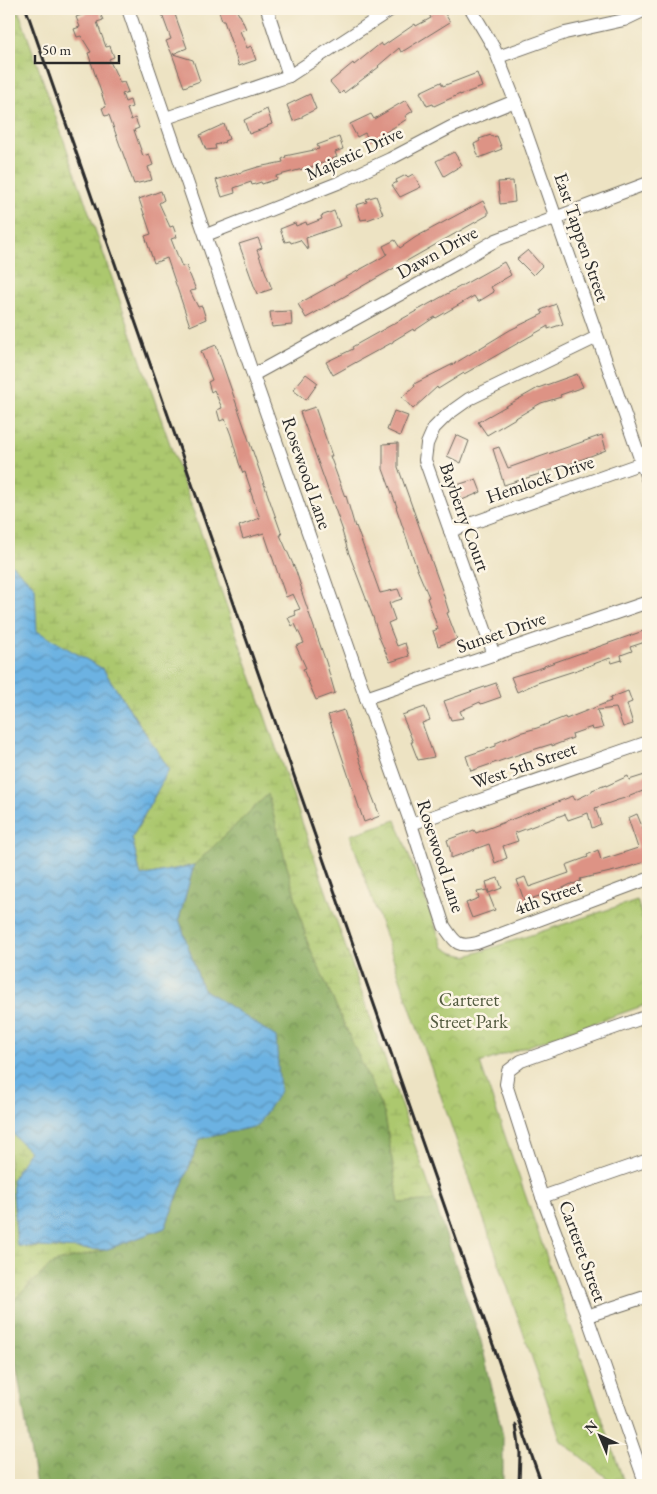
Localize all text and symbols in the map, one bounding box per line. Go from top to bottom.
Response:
scale bar [35,32,119,64]
text: 50 m [42,40,71,59]
street label: Majestic Drive [301,120,407,186]
street label: East Tappen Street [548,169,616,305]
street label: Dawn Drive [392,220,482,284]
street label: Rosewood Lane [276,413,338,533]
street label: Hemlock Drive [483,449,597,509]
street label: Bayberry Court [434,459,496,575]
street label: Sunset Drive [453,605,549,659]
street label: West 5th Street [468,735,580,795]
street label: Rosewood Lane [411,796,471,916]
street label: 4th Street [511,873,585,921]
park label: Carteret Street Park [430,987,509,1034]
street label: Carteret Street [553,1197,613,1305]
north arrow [574,1412,624,1462]
text: N [581,1416,602,1437]

